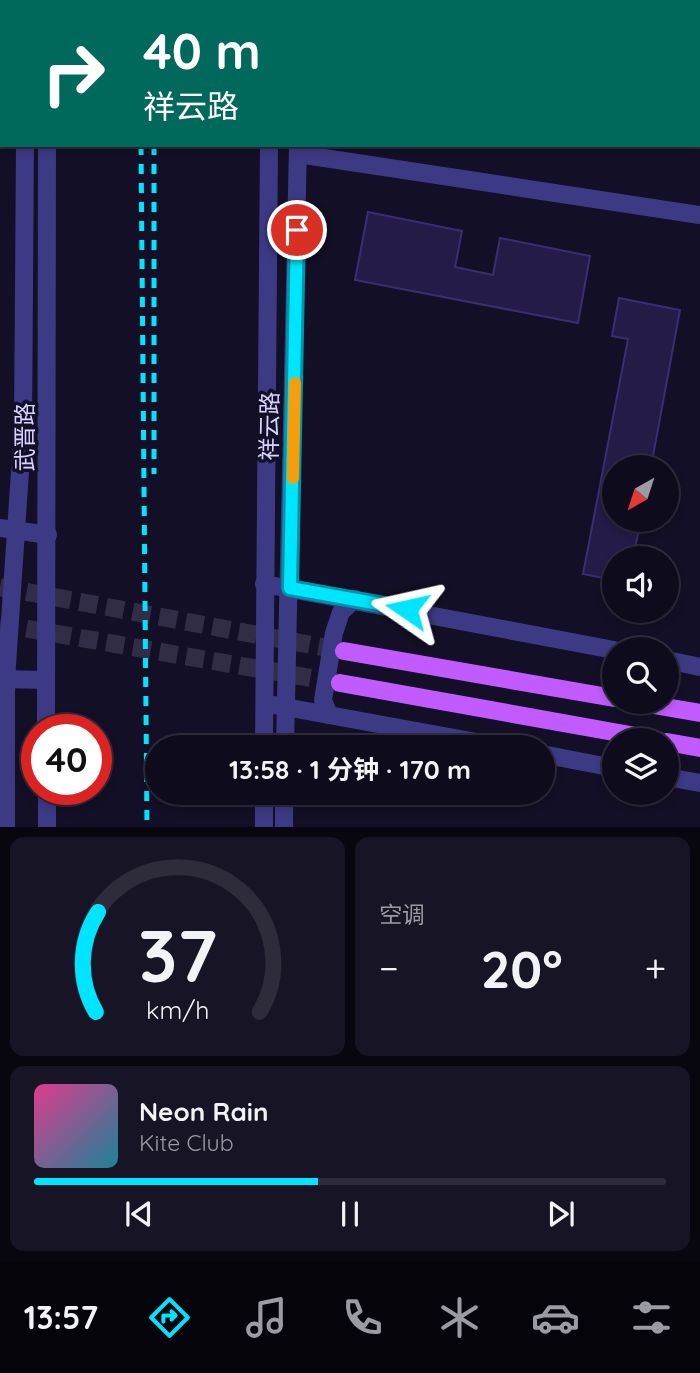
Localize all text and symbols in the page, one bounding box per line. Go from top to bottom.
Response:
text: 40 m [143,20,261,81]
icon: right [28,28,119,119]
text: 祥云路 [143,86,239,126]
pin [267,200,327,260]
icon: arrive [278,211,316,249]
street label: 祥云路 [254,391,284,461]
street label: 武晋路 [10,403,39,472]
north arrow [602,455,679,532]
map controls [602,455,679,805]
button: sound [602,546,679,623]
position arrow [370,572,444,646]
button: search [602,637,679,714]
speed limit sign: 40 [21,714,112,805]
button: layers [602,728,679,805]
text: 13:58 · 1 分钟 · 170 m [229,753,471,786]
text: 空调 [379,900,425,929]
text: 37 [138,910,217,1001]
text: 20° [481,936,563,1001]
text: − [379,944,399,992]
text: + [645,944,666,992]
text: km/h [146,994,209,1025]
text: Neon Rain [139,1095,268,1128]
text: Kite Club [139,1128,234,1157]
icon: previous [120,1195,158,1233]
icon: pause [331,1195,369,1233]
icon: next [542,1195,580,1233]
icon: directions [145,1293,194,1342]
icon: music [242,1293,291,1342]
icon: phone [338,1293,387,1342]
icon: climate [435,1293,484,1342]
icon: car [531,1293,580,1342]
icon: filters [627,1293,676,1342]
text: 13:57 [24,1297,98,1337]

